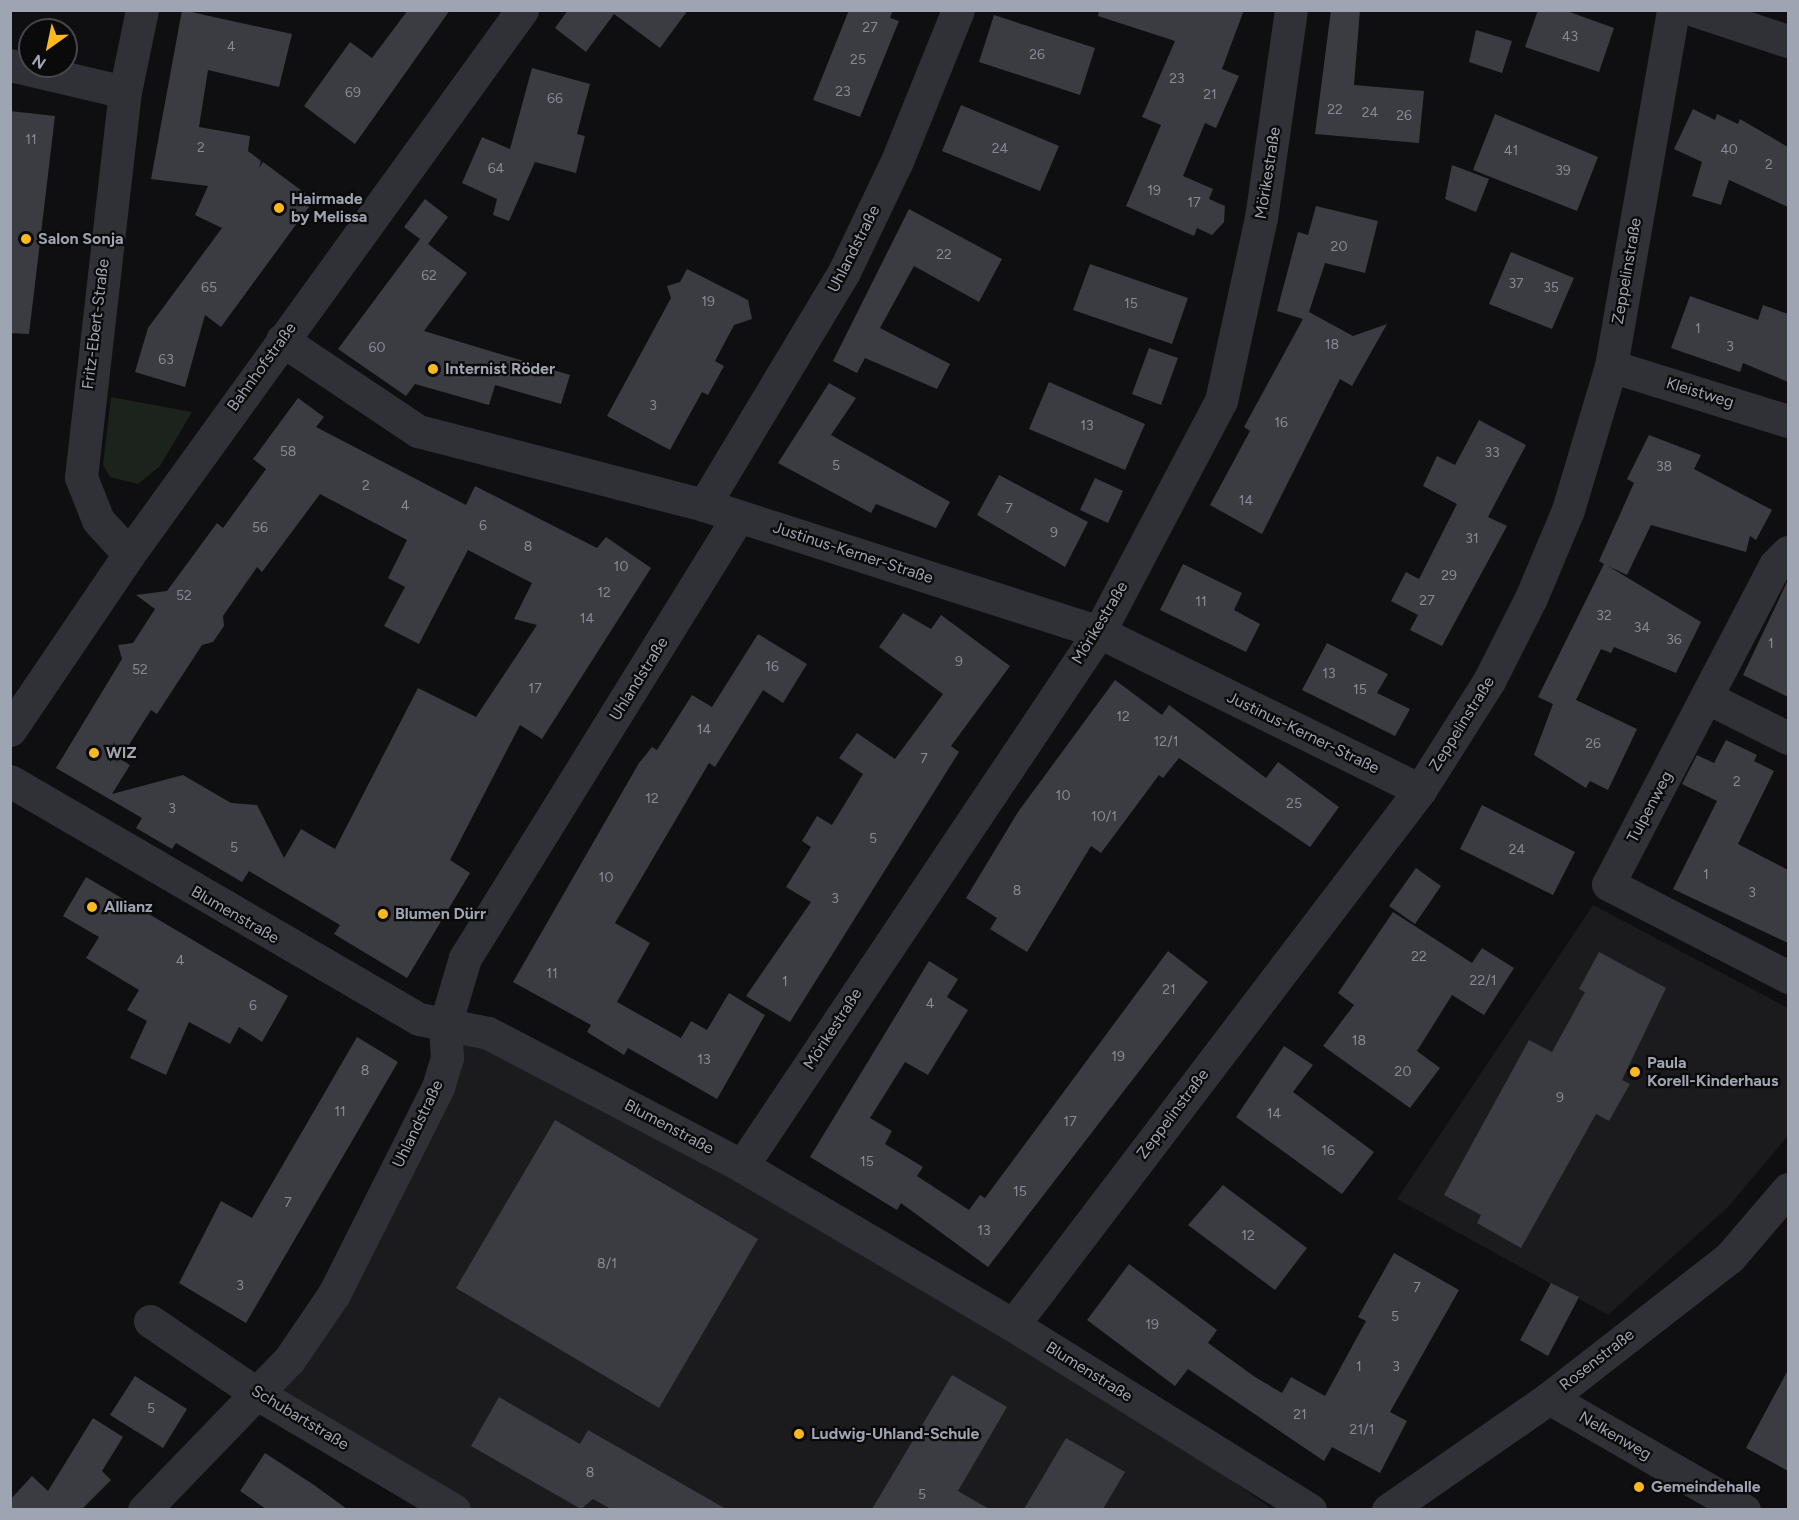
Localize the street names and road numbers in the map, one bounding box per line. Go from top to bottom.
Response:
street label: Mörikestraße [1251,126,1285,220]
street label: Uhlandstraße [824,202,884,296]
street label: Zeppelinstraße [1608,216,1646,326]
street label: Fritz-Ebert-Straße [78,258,114,390]
street label: Bahnhofstraße [223,319,301,415]
street label: Kleistweg [1664,374,1736,412]
street label: Justinus-Kerner-Straße [771,518,935,588]
street label: Mörikestraße [1068,578,1132,668]
street label: Uhlandstraße [606,634,672,724]
street label: Zeppelinstraße [1425,673,1499,775]
street label: Justinus-Kerner-Straße [1224,688,1382,778]
street label: Tulpenweg [1623,768,1677,846]
street label: Blumenstraße [188,882,282,948]
street label: Mörikestraße [800,985,866,1073]
street label: Zeppelinstraße [1133,1065,1213,1163]
street label: Uhlandstraße [389,1077,447,1171]
street label: Blumenstraße [621,1095,717,1159]
street label: Rosenstraße [1556,1325,1638,1395]
street label: Blumenstraße [1042,1338,1136,1406]
street label: Schubartstraße [248,1381,352,1455]
street label: Nelkenweg [1575,1408,1655,1464]

